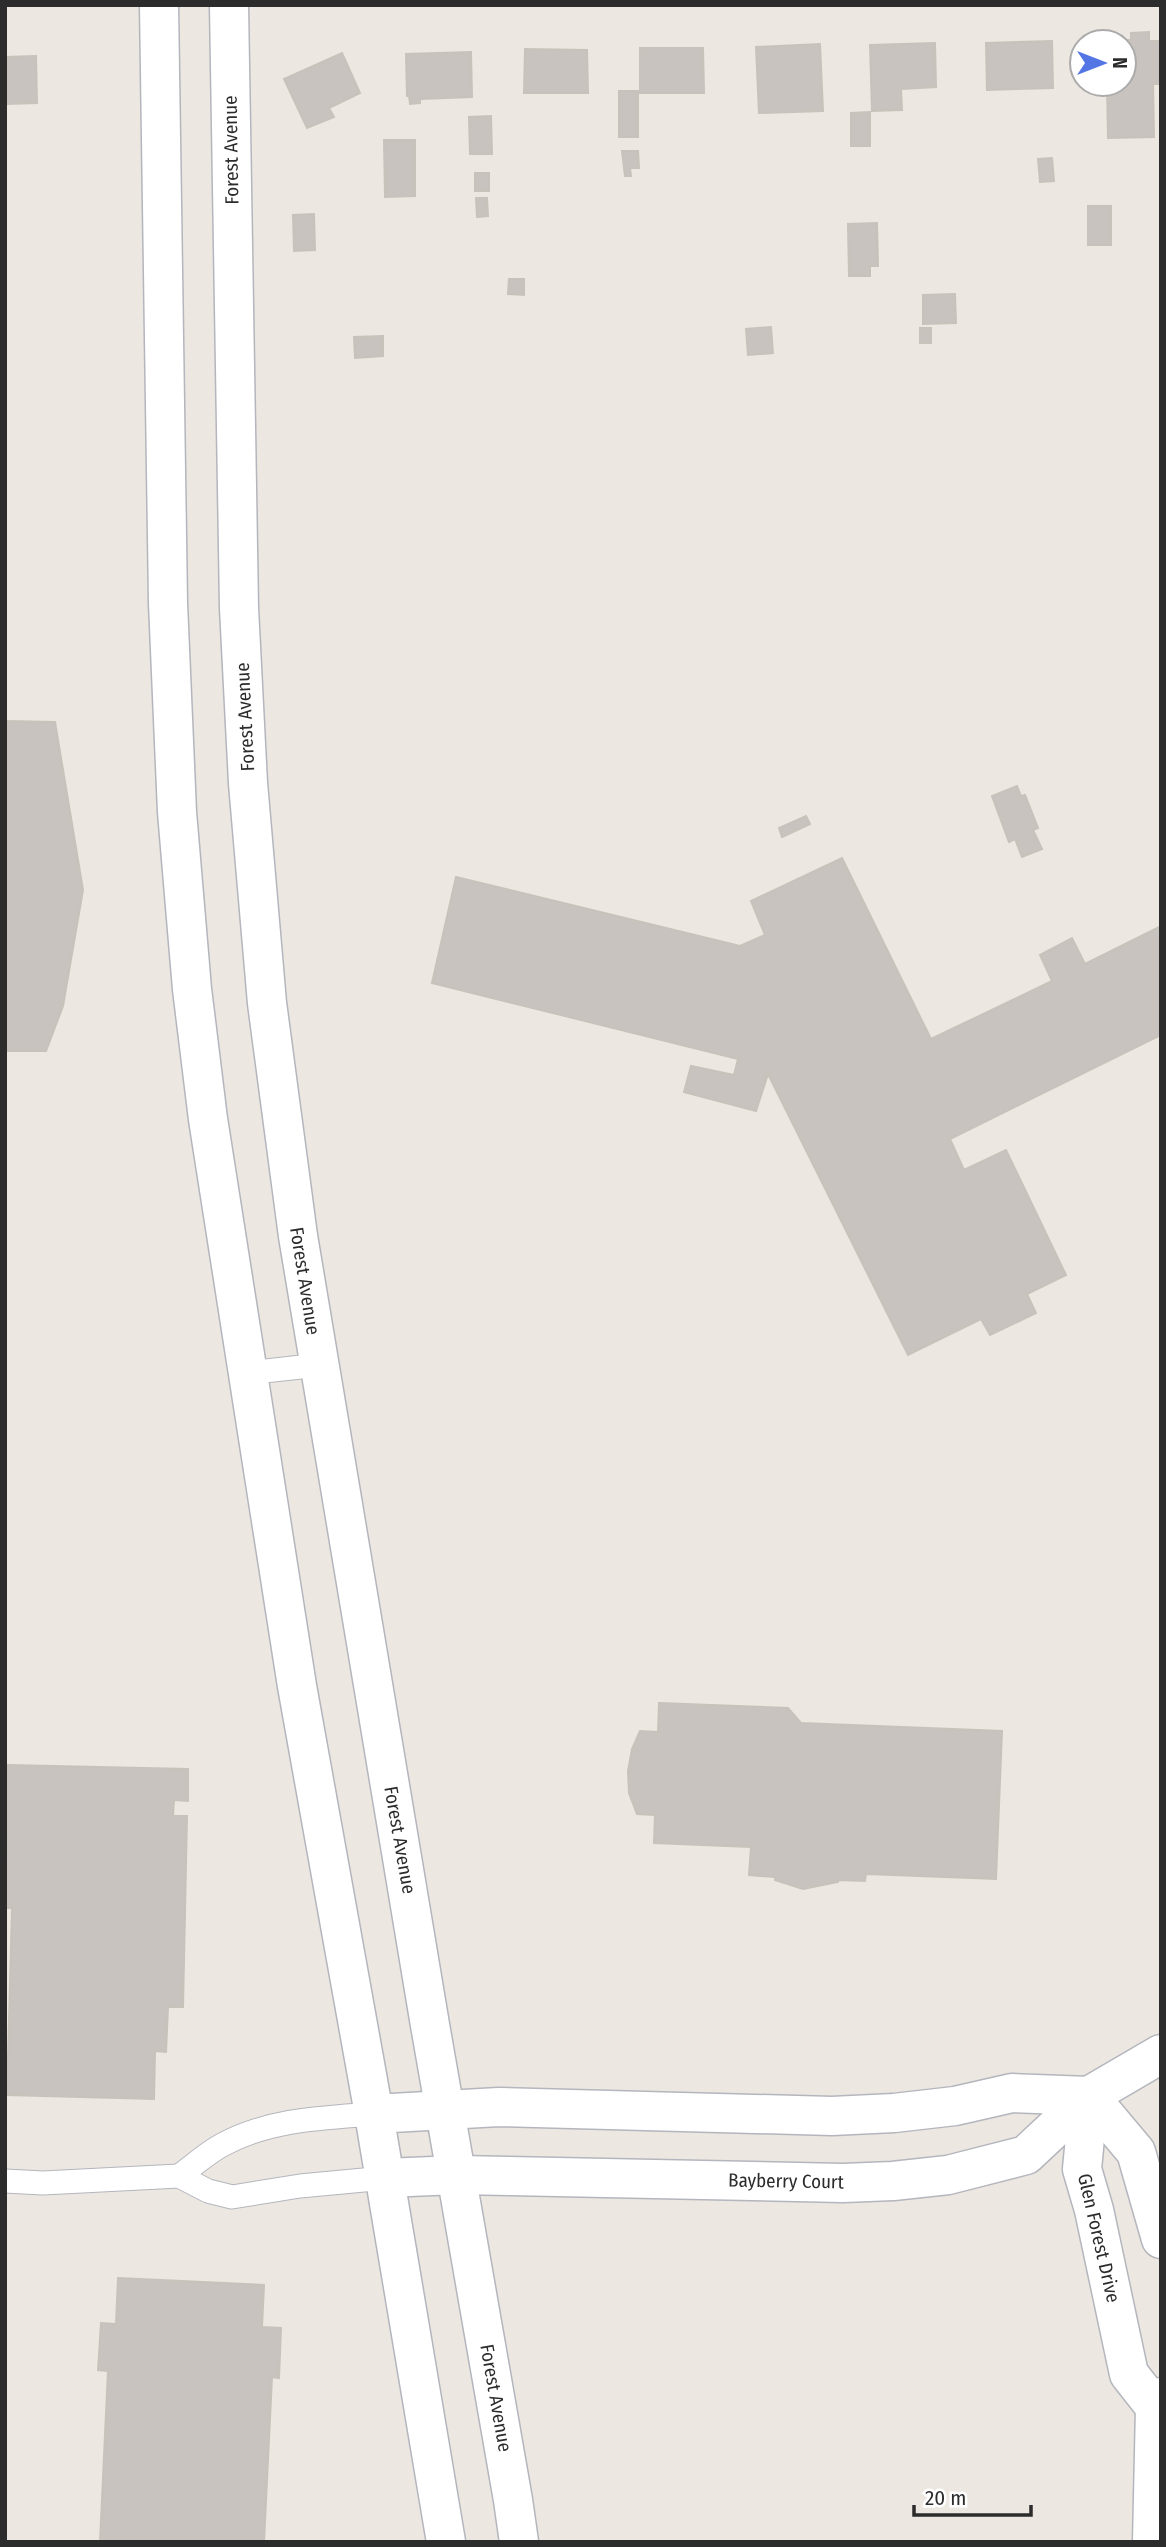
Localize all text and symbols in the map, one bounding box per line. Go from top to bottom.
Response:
north arrow [1068,28,1138,98]
text: N [1108,57,1131,69]
street label: Forest Avenue [219,95,243,205]
street label: Forest Avenue [231,662,259,772]
street label: Forest Avenue [285,1225,325,1337]
street label: Forest Avenue [379,1784,421,1896]
street label: Bayberry Court [728,2168,845,2194]
street label: Glen Forest Drive [1073,2171,1125,2305]
street label: Forest Avenue [475,2342,517,2454]
scale bar [914,2474,1031,2518]
text: 20 m [925,2485,966,2511]

